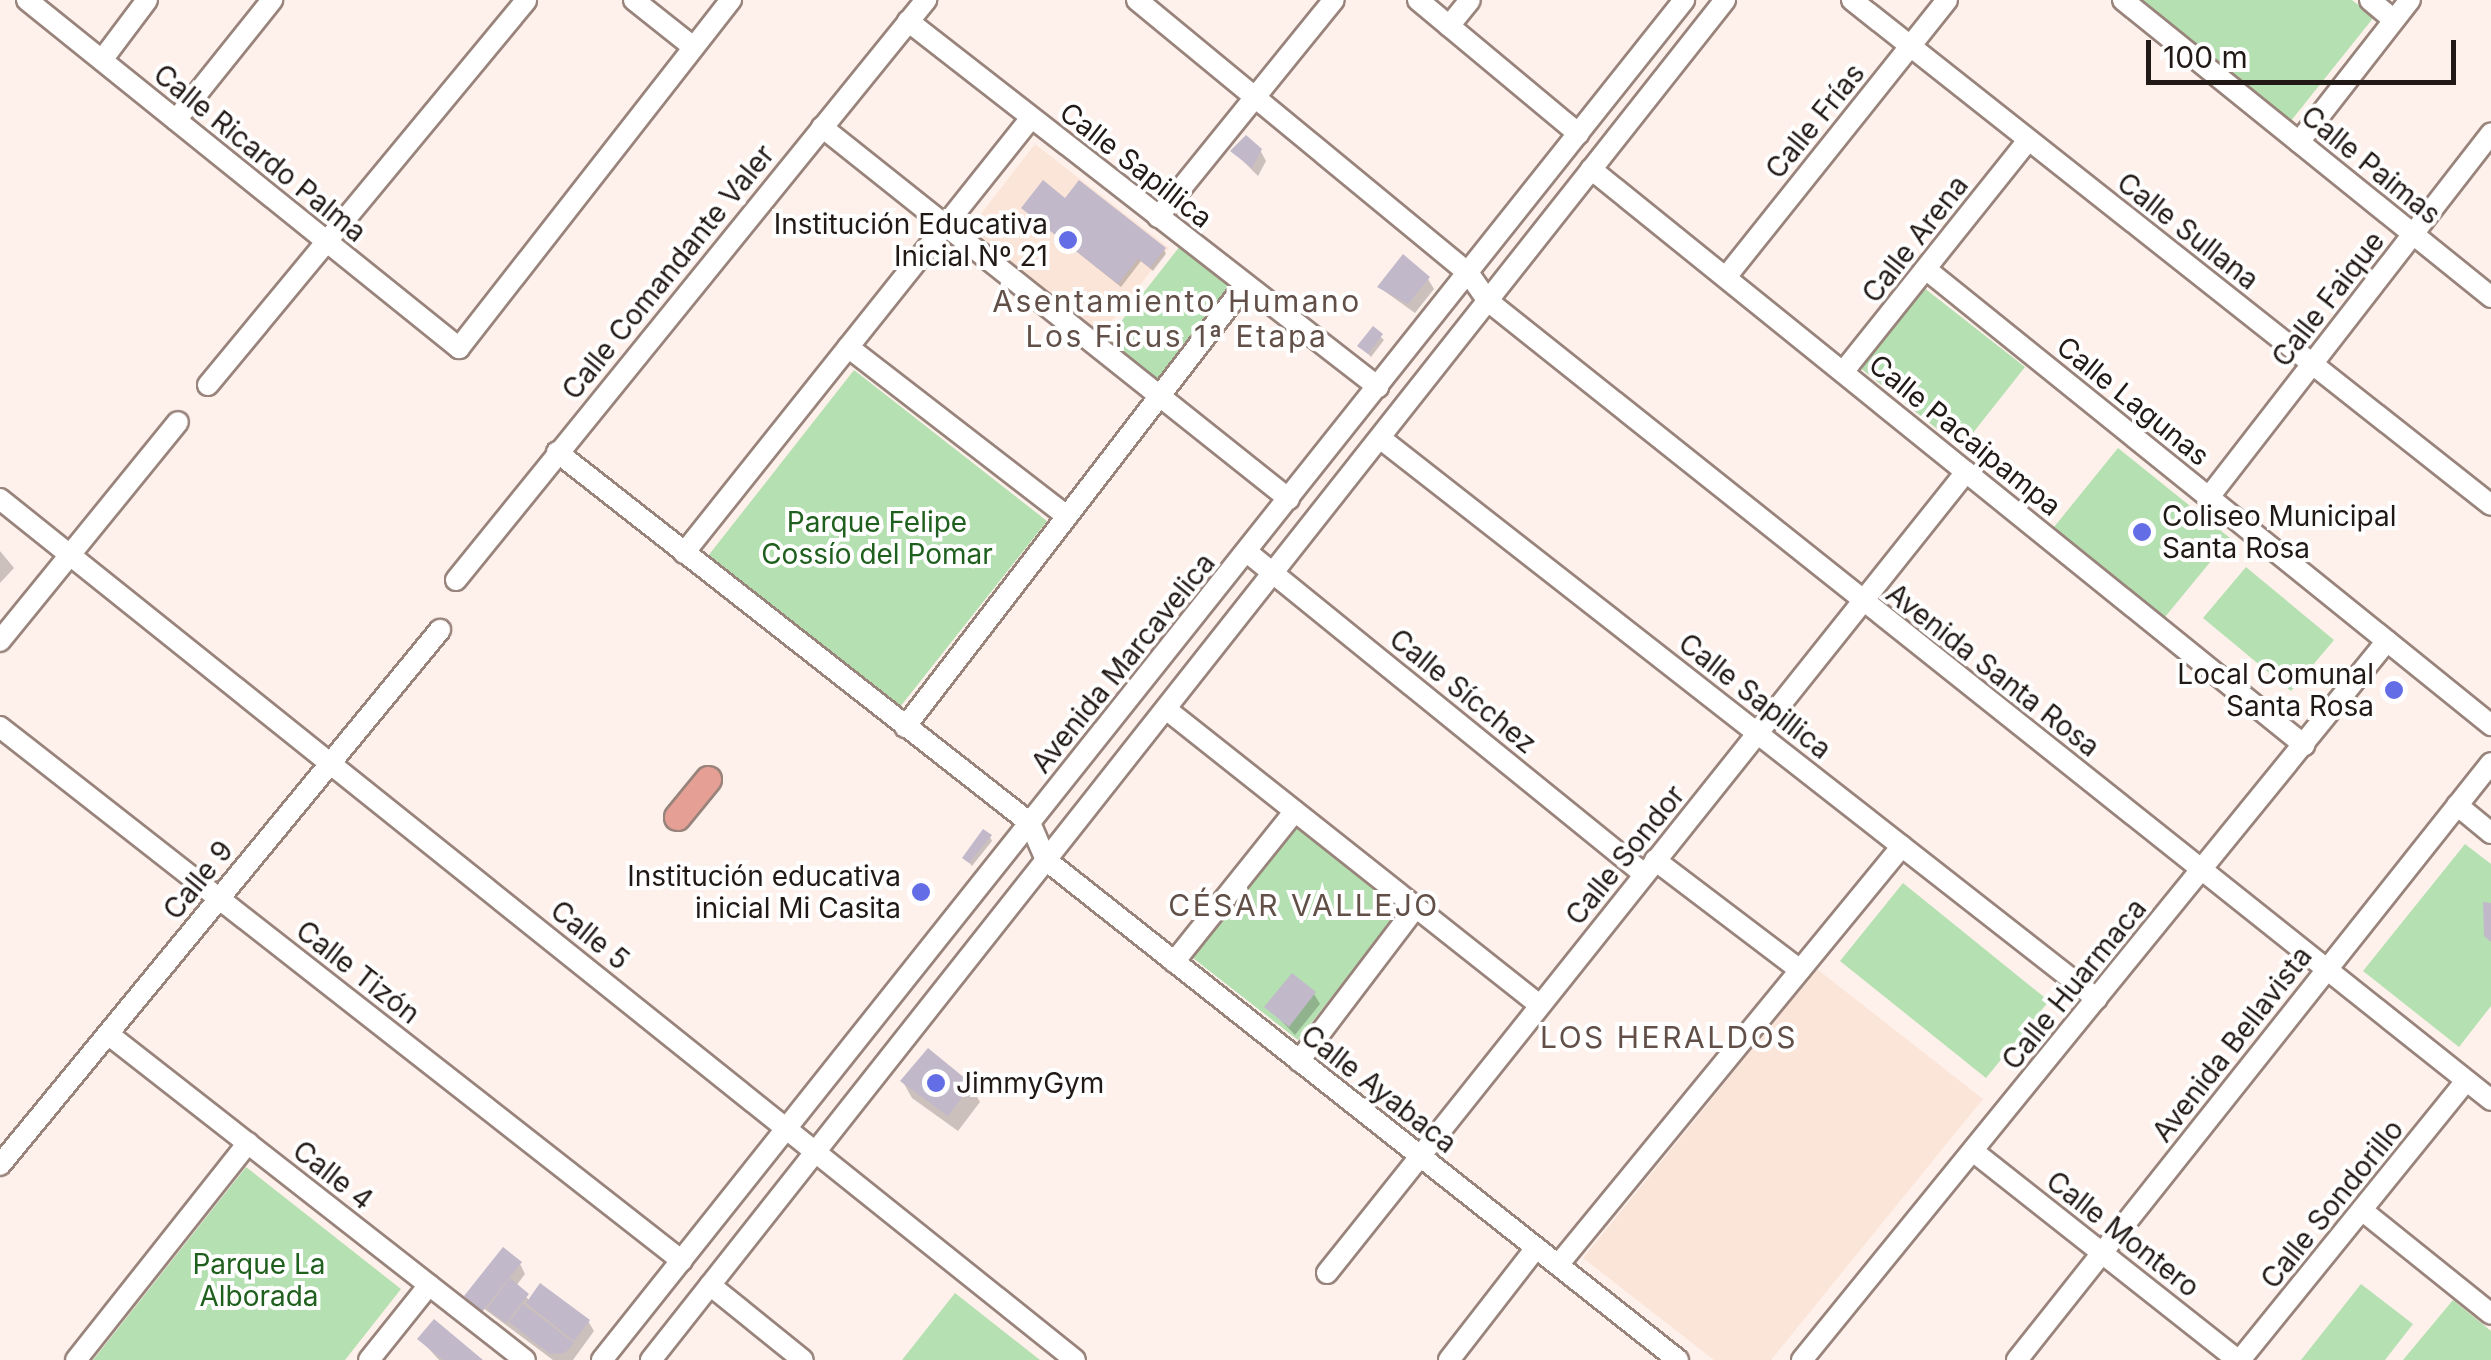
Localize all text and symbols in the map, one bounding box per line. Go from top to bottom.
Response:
scale bar [2151,20,2461,82]
text: 100 m [2163,39,2248,75]
street label: Calle Ricardo Palma [147,57,373,249]
street label: Calle Frías [1759,57,1871,185]
street label: Calle Sapillica [1053,95,1219,235]
street label: Calle Paimas [2295,99,2447,231]
street label: Calle Comandante Valer [555,138,781,406]
street label: Calle Sullana [2111,165,2265,297]
street label: Calle Arena [1855,169,1975,309]
place label: Institución Educativa Inicial Nº 21 [774,207,1048,273]
street label: Calle Faique [2265,225,2391,373]
marker: Institución Educativa Inicial Nº 21 [1057,229,1079,251]
district label: Asentamiento Humano Los Ficus 1ª Etapa [992,283,1362,354]
street label: Calle Lagunas [2050,329,2216,473]
street label: Calle Pacaipampa [1862,347,2068,523]
place label: Coliseo Municipal Santa Rosa [2162,499,2396,565]
park label: Parque Felipe Cossío del Pomar [761,505,993,571]
marker: Coliseo Municipal Santa Rosa [2131,521,2153,543]
street label: Avenida Marcavelica [1024,546,1222,780]
street label: Avenida Santa Rosa [1880,576,2106,764]
street label: Calle Sícchez [1383,622,1543,760]
street label: Calle Sapillica [1672,626,1838,766]
place label: Local Comunal Santa Rosa [2177,657,2374,723]
marker: Local Comunal Santa Rosa [2383,679,2405,701]
street label: Calle Sondor [1559,778,1691,932]
street label: Calle 9 [156,834,240,926]
place label: Institución educativa inicial Mi Casita [627,859,901,925]
marker: Institución educativa inicial Mi Casita [910,881,932,903]
district label: CÉSAR VALLEJO [1168,887,1440,923]
street label: Calle Huarmaca [1995,892,2153,1076]
street label: Calle 5 [544,893,636,977]
street label: Calle Tizón [290,913,426,1031]
street label: Avenida Bellavista [2145,940,2319,1148]
street label: Calle Ayabaca [1295,1018,1463,1160]
district label: LOS HERALDOS [1540,1019,1798,1055]
place label: JimmyGym [956,1066,1104,1100]
marker: JimmyGym [925,1072,947,1094]
street label: Calle Sondorillo [2254,1113,2410,1295]
street label: Calle 4 [286,1133,380,1217]
street label: Calle Montero [2040,1164,2206,1304]
park label: Parque La Alborada [192,1247,326,1313]

